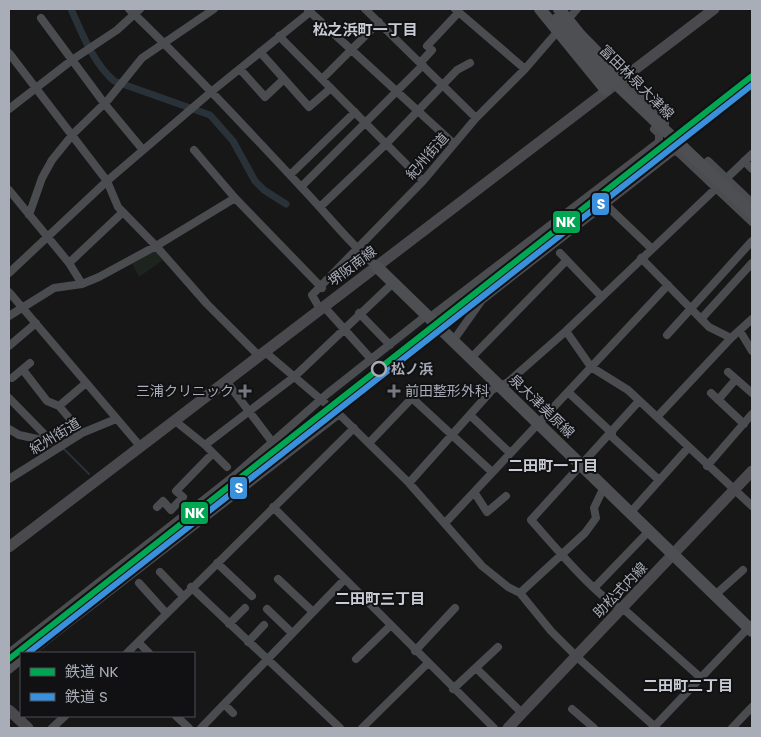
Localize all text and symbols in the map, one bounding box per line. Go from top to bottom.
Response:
district label: 松之浜町一丁目 [312,19,418,40]
street label: 富田林泉大津線 [595,40,679,124]
street label: 紀州街道 [401,128,453,184]
line badge: S [591,192,610,216]
text: S [597,194,606,214]
line badge: NK [552,210,581,234]
text: NK [556,212,576,232]
street label: 堺阪南線 [324,241,380,291]
place label: 松ノ浜 [391,359,433,379]
marker: 松ノ浜 [371,361,387,377]
street label: 泉大津美原線 [505,370,579,442]
place label: 三浦クリニック [136,381,234,401]
place label: 前田整形外科 [405,381,489,401]
marker: 三浦クリニック [238,384,252,398]
marker: 前田整形外科 [387,384,401,398]
street label: 紀州街道 [26,413,84,459]
district label: 二田町一丁目 [508,455,598,476]
line badge: S [229,476,248,500]
text: S [235,478,244,498]
line badge: NK [180,501,209,525]
text: NK [185,503,205,523]
street label: 助松式内線 [588,558,652,622]
district label: 二田町三丁目 [335,588,425,609]
legend [20,652,195,717]
text: 鉄道 NK [65,661,119,682]
district label: 二田町二丁目 [643,675,733,696]
text: 鉄道 S [65,686,108,707]

